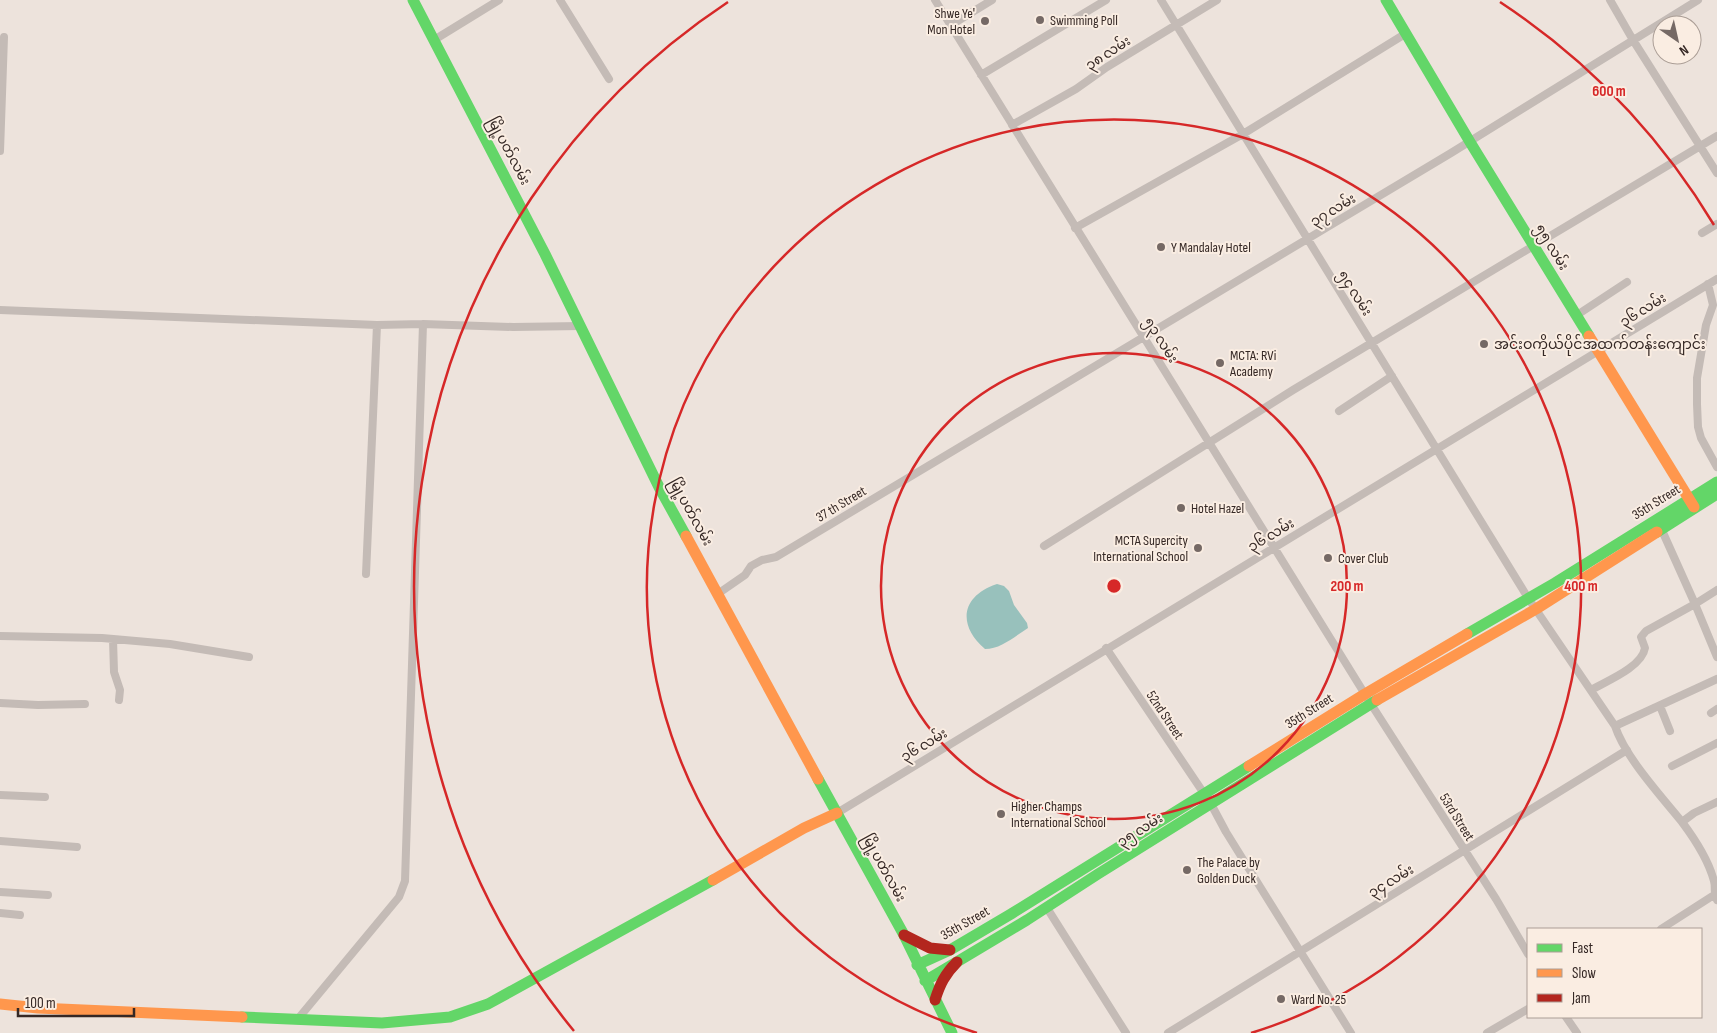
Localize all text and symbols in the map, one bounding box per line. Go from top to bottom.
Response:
place label: Shwe Ye' Mon Hotel [927,5,975,38]
place label: Swimming Poll [1050,12,1118,29]
marker: Swimming Poll [1034,14,1046,26]
marker: Shwe Ye' Mon Hotel [979,15,991,27]
north arrow [1652,15,1702,65]
street label: ၃၈ လမ်း [1081,31,1135,76]
text: N [1676,41,1692,60]
text: 600 m [1592,82,1626,101]
street label: မြို့ပတ်လမ်း [481,113,536,189]
street label: ၃၇ လမ်း [1306,188,1360,233]
street label: ၅၅ လမ်း [1529,220,1574,275]
place label: Y Mandalay Hotel [1171,239,1251,256]
marker: Y Mandalay Hotel [1155,241,1167,253]
street label: ၅၄ လမ်း [1332,266,1377,320]
street label: ၃၆ လမ်း [1616,288,1671,333]
street label: ၅၃ လမ်း [1138,313,1183,367]
place label: အင်းဝကိုယ်ပိုင်အထက်တန်းကျောင်း [1494,334,1706,356]
marker: အင်းဝကိုယ်ပိုင်အထက်တန်းကျောင်း [1478,338,1490,350]
place label: MCTA: RVi Academy [1229,347,1276,380]
marker: MCTA: RVi Academy [1214,357,1226,369]
street label: မြို့ပတ်လမ်း [663,474,718,550]
street label: 35th Street [1629,481,1683,523]
street label: 37 th Street [813,482,869,526]
place label: Hotel Hazel [1191,500,1244,517]
marker: Hotel Hazel [1175,502,1187,514]
street label: ၃၆ လမ်း [1244,513,1299,558]
place label: MCTA Supercity International School [1093,532,1189,565]
marker: MCTA Supercity International School [1192,542,1204,554]
place label: Cover Club [1338,550,1389,567]
marker: Cover Club [1322,552,1334,564]
centre of rings [1105,577,1123,595]
text: 200 m [1330,577,1364,596]
text: 400 m [1564,577,1598,596]
street label: 52nd Street [1143,687,1187,743]
street label: 35th Street [1282,690,1336,732]
street label: ၃၆ လမ်း [897,723,952,768]
street label: 53rd Street [1436,790,1478,844]
place label: Higher Champs International School [1011,798,1106,831]
marker: Higher Champs International School [995,808,1007,820]
street label: ၃၅ လမ်း [1113,808,1167,853]
street label: မြို့ပတ်လမ်း [856,830,911,906]
place label: The Palace by Golden Duck [1197,854,1261,887]
street label: ၃၄ လမ်း [1364,859,1418,904]
marker: The Palace by Golden Duck [1181,864,1193,876]
street label: 35th Street [938,902,992,944]
legend [1527,928,1702,1018]
text: Fast [1572,939,1594,958]
text: Slow [1572,964,1596,983]
scale bar [18,986,134,1018]
text: Jam [1571,989,1590,1008]
place label: Ward No. 25 [1291,991,1346,1008]
marker: Ward No. 25 [1275,993,1287,1005]
text: 100 m [25,994,56,1013]

